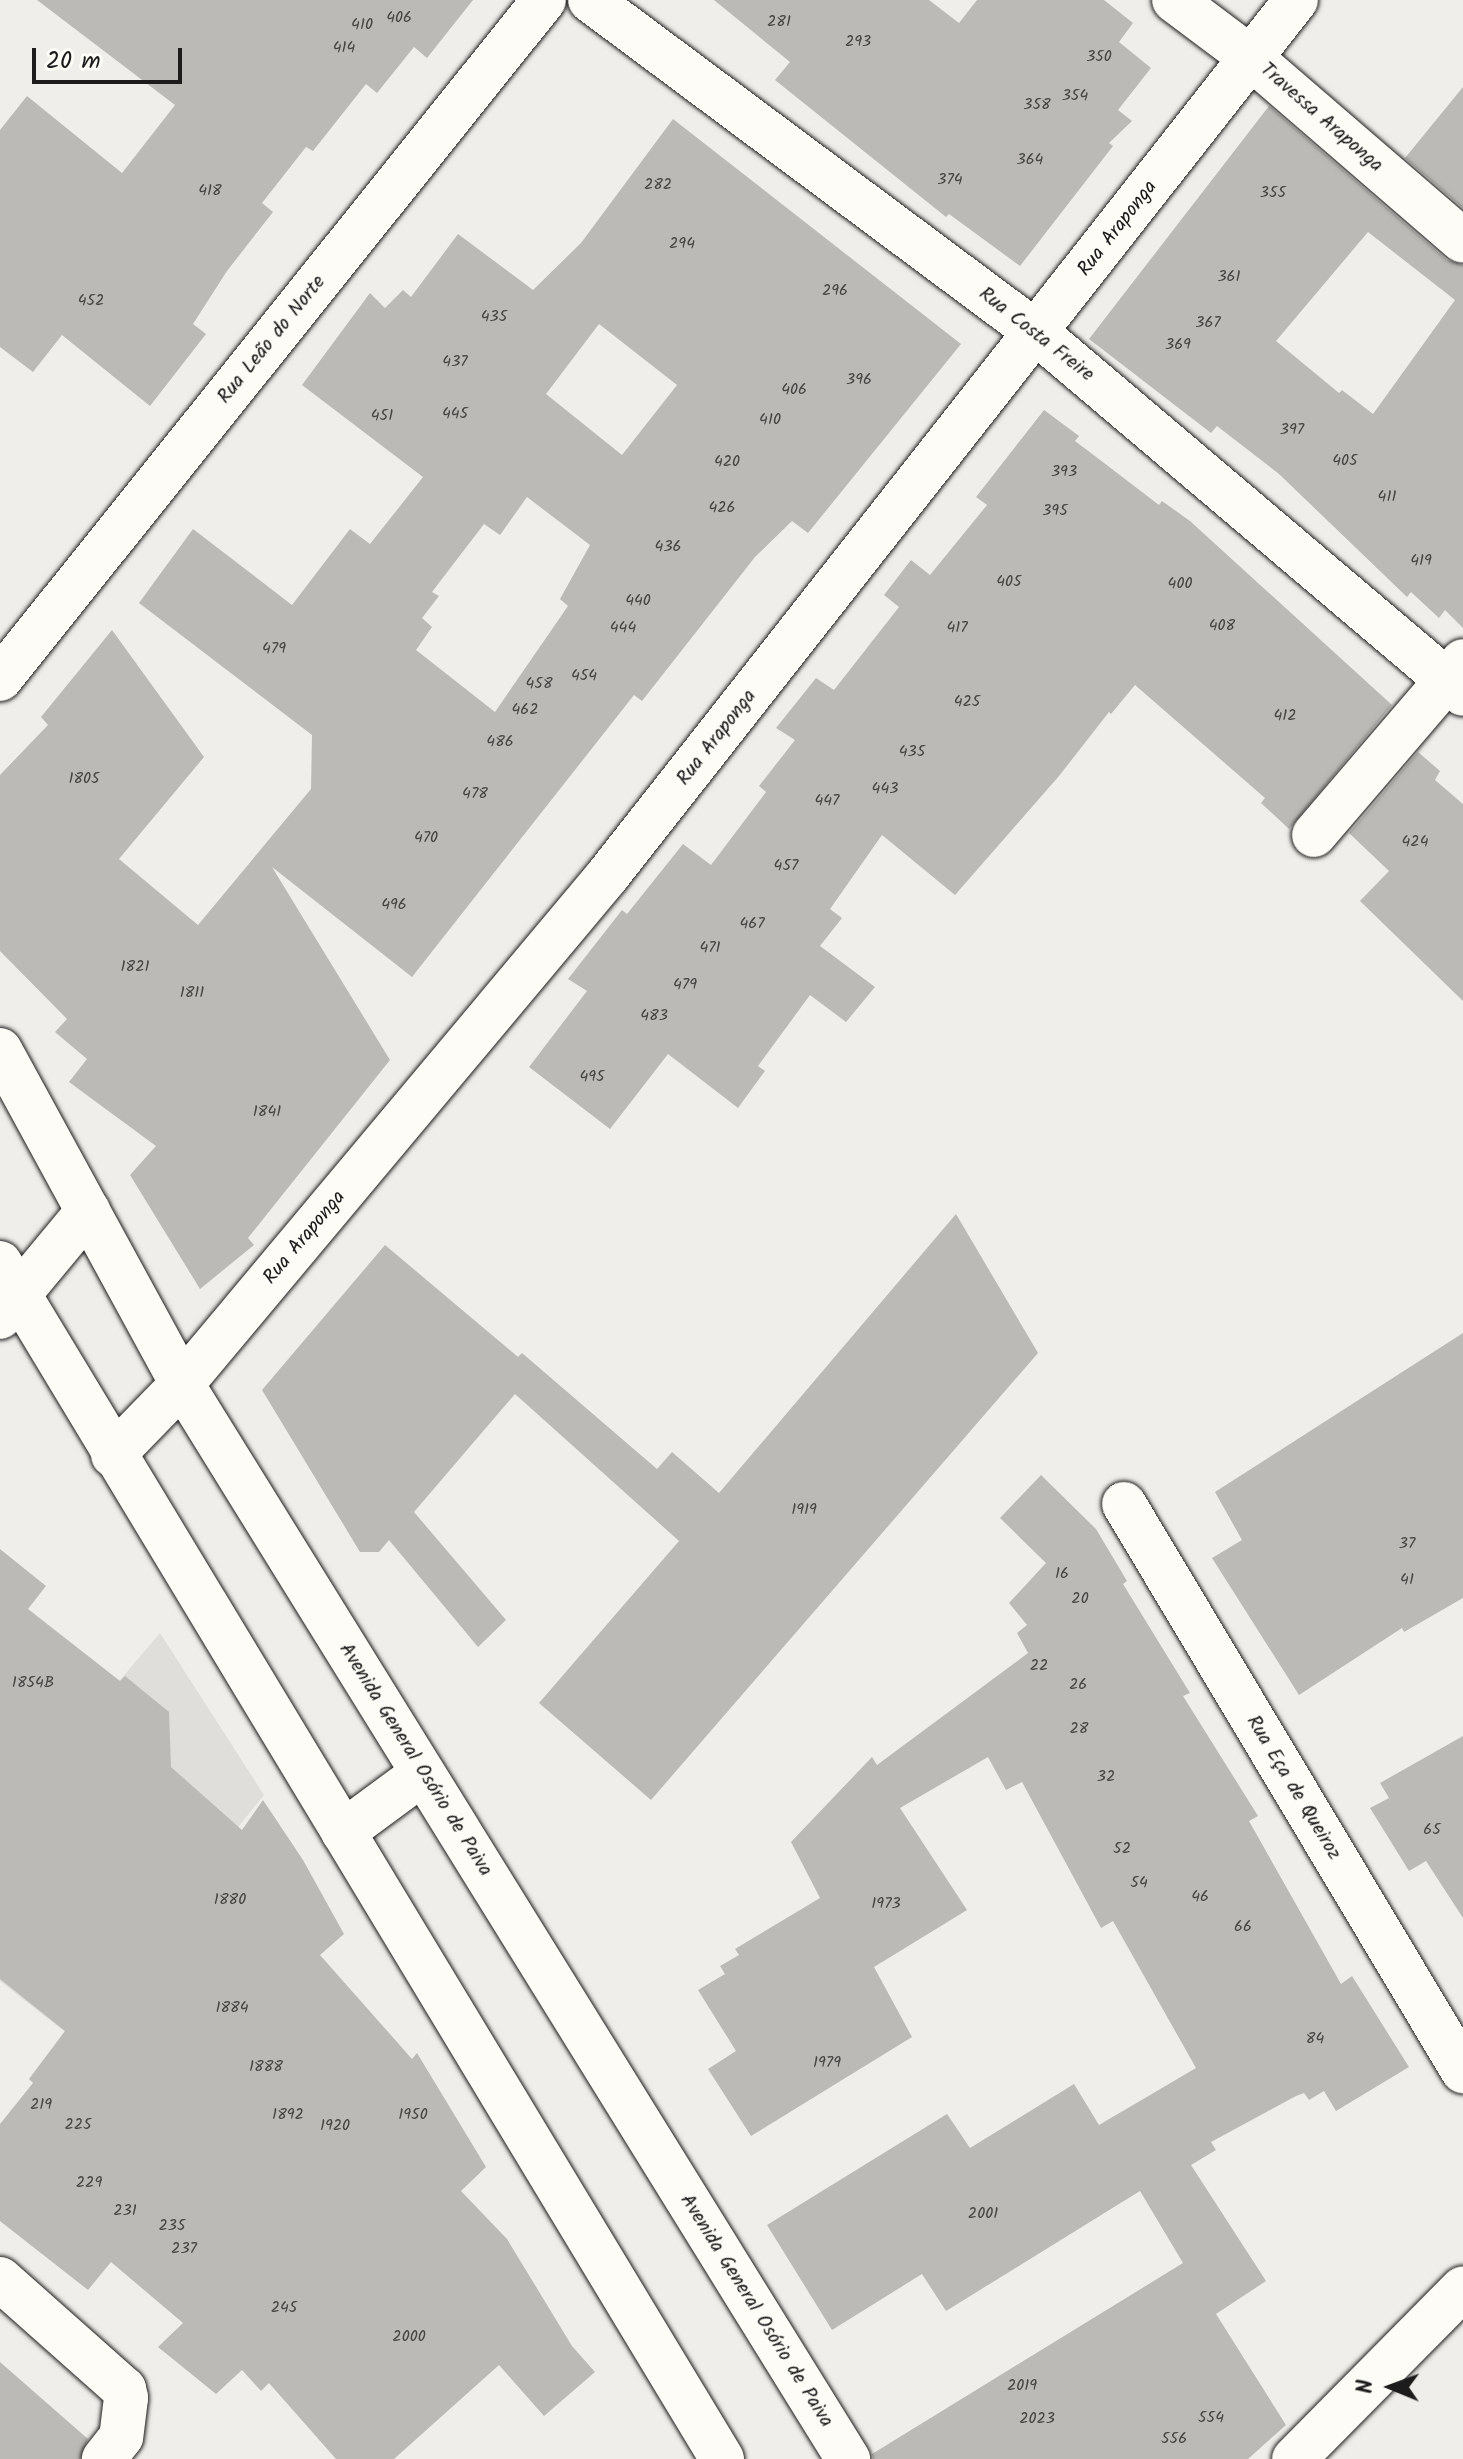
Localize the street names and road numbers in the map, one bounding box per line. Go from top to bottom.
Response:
street label: Travessa Araponga [1255,58,1387,178]
street label: Rua Araponga [1073,176,1163,282]
street label: Rua Leão do Norte [213,271,331,409]
street label: Rua Costa Freire [974,282,1098,388]
street label: Rua Araponga [672,685,762,791]
street label: Rua Araponga [259,1186,351,1290]
street label: Avenida General Osório de Paiva [333,1639,497,1881]
street label: Rua Eça de Queiroz [1240,1711,1346,1865]
street label: Avenida General Osório de Paiva [674,2190,838,2432]

